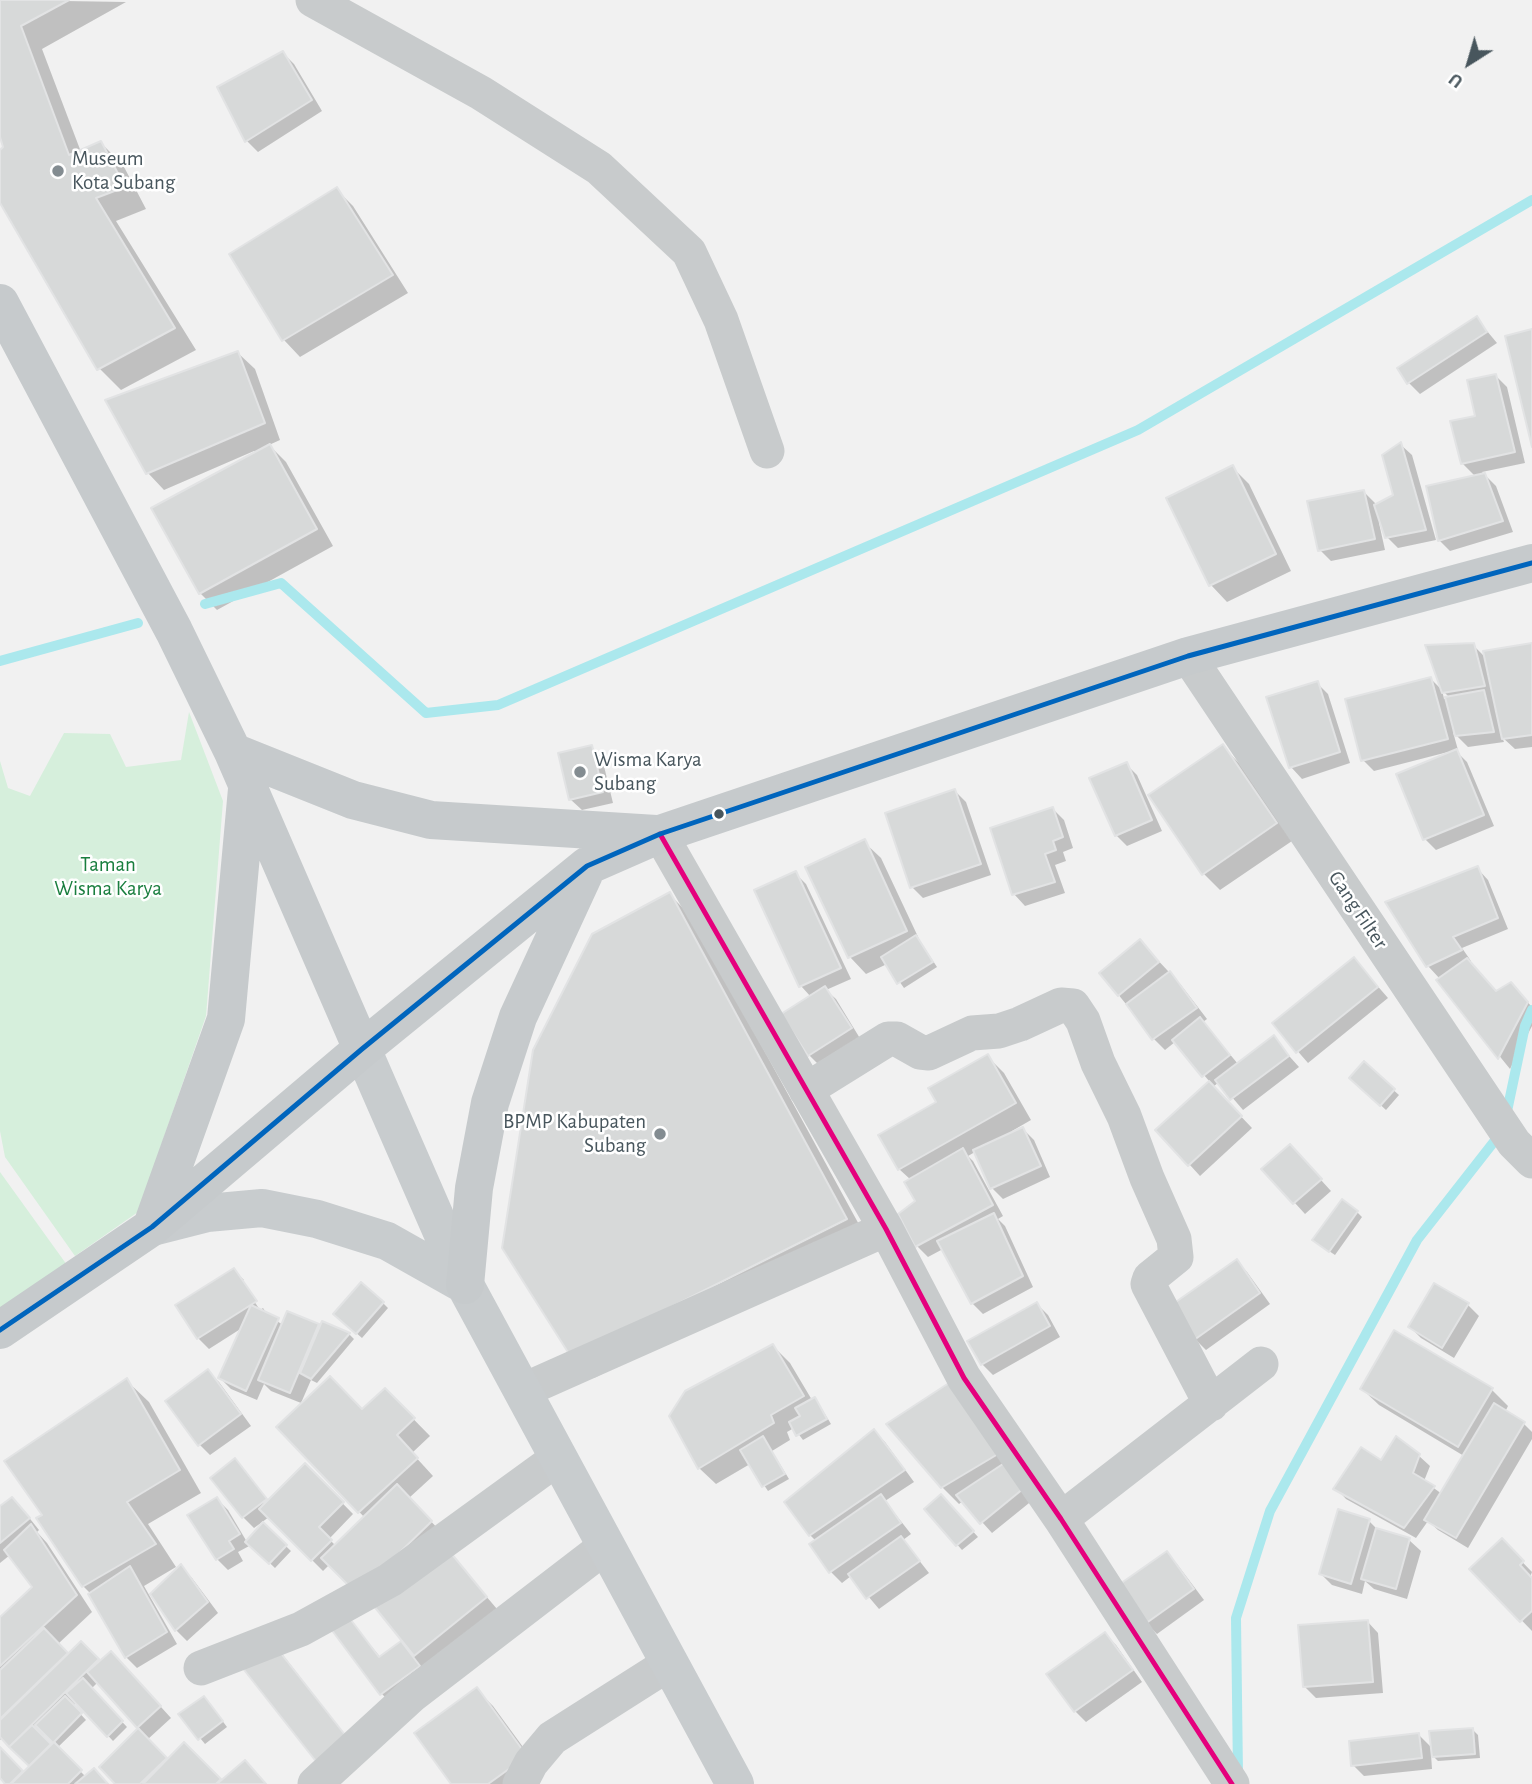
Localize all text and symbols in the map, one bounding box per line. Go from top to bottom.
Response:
north arrow [1434,28,1504,98]
text: U [1446,69,1467,91]
place label: Museum Kota Subang [72,146,175,196]
marker: Museum Kota Subang [50,163,66,179]
place label: Wisma Karya Subang [594,747,702,797]
marker: Wisma Karya Subang [572,764,588,780]
unlabelled marker [712,807,726,821]
park label: Taman Wisma Karya [54,852,162,902]
street label: Gang Filter [1323,866,1393,954]
place label: BPMP Kabupaten Subang [503,1109,646,1159]
marker: BPMP Kabupaten Subang [652,1126,668,1142]

